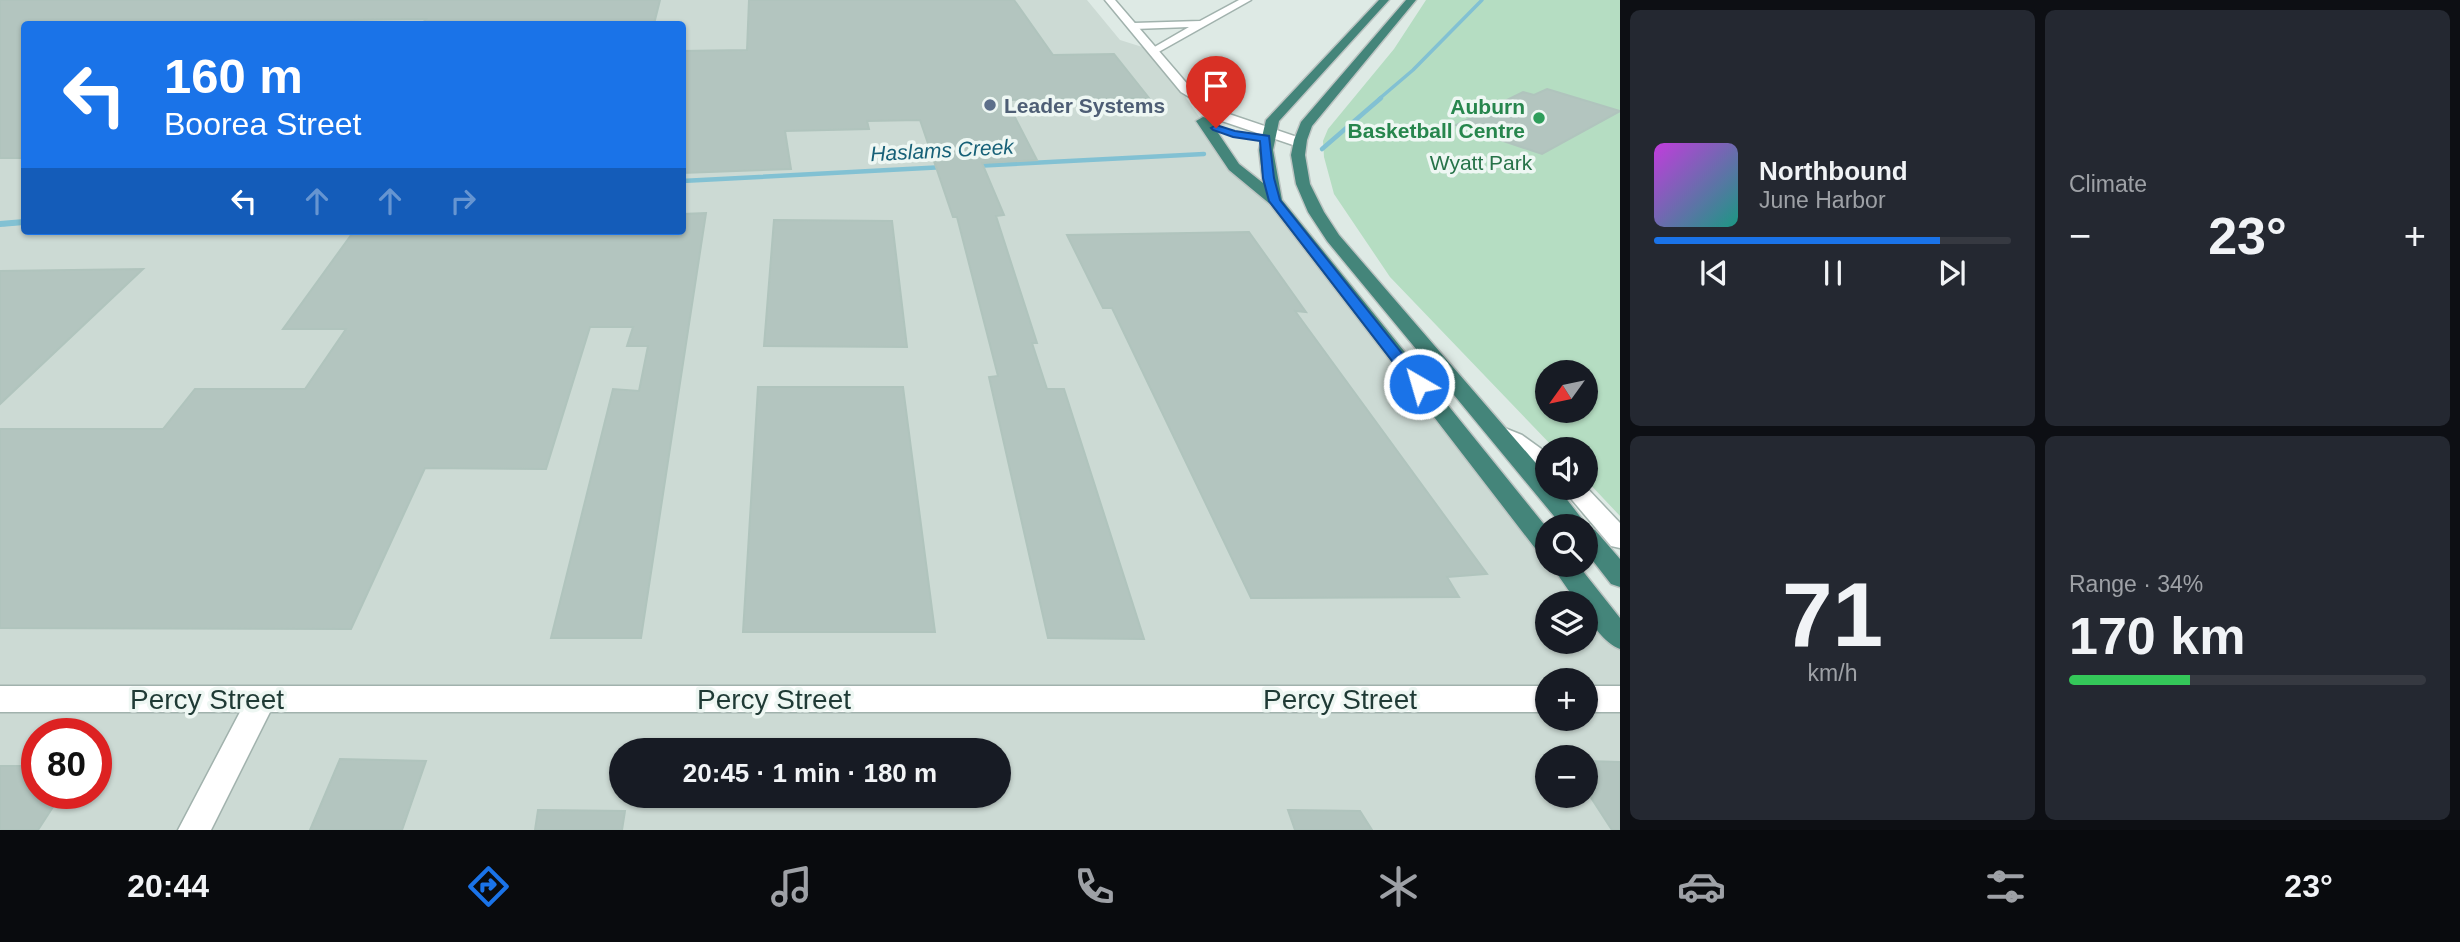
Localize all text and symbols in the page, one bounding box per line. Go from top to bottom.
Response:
icon: left [49,49,140,140]
text: 160 m [164,49,303,103]
pin [1186,56,1246,128]
icon: arrive [1197,67,1235,105]
place label: Leader Systems [1004,94,1165,117]
place label: Auburn Basketball Centre [1348,95,1525,142]
marker: Leader Systems [982,97,998,113]
text: Boorea Street [164,106,361,142]
marker: Auburn Basketball Centre [1531,110,1547,126]
water label: Haslams Creek [870,135,1016,165]
park label: Wyatt Park [1430,151,1533,174]
text: Northbound [1759,156,1908,186]
text: Climate [2069,171,2147,197]
icon: left [225,182,263,220]
icon: ahead [298,182,336,220]
icon: ahead [371,182,409,220]
icon: right [444,182,482,220]
text: June Harbor [1759,187,1886,213]
text: 23° [2208,207,2287,265]
text: − [2069,215,2091,257]
text: + [2404,215,2426,257]
icon: previous [1695,254,1733,292]
icon: pause [1814,254,1852,292]
icon: next [1933,254,1971,292]
position arrow [1382,347,1456,421]
north arrow [1535,360,1598,424]
map controls [1535,360,1598,808]
button: sound [1535,437,1598,500]
button: search [1535,514,1598,577]
text: 71 [1782,564,1883,665]
text: Range · 34% [2069,571,2203,597]
button: layers [1535,591,1598,654]
text: 170 km [2069,607,2245,665]
text: km/h [1808,660,1857,686]
button: + [1535,668,1598,731]
street label: Percy Street [130,684,284,715]
street label: Percy Street [697,684,851,715]
street label: Percy Street [1263,684,1417,715]
speed limit sign: 80 [21,718,112,809]
button: − [1535,745,1598,808]
text: 20:45 · 1 min · 180 m [683,758,937,788]
icon: directions [464,862,513,911]
icon: music [767,862,816,911]
icon: phone [1070,862,1119,911]
icon: climate [1374,862,1423,911]
icon: car [1677,862,1726,911]
icon: filters [1981,862,2030,911]
text: 20:44 [127,868,209,904]
text: 23° [2284,868,2333,904]

